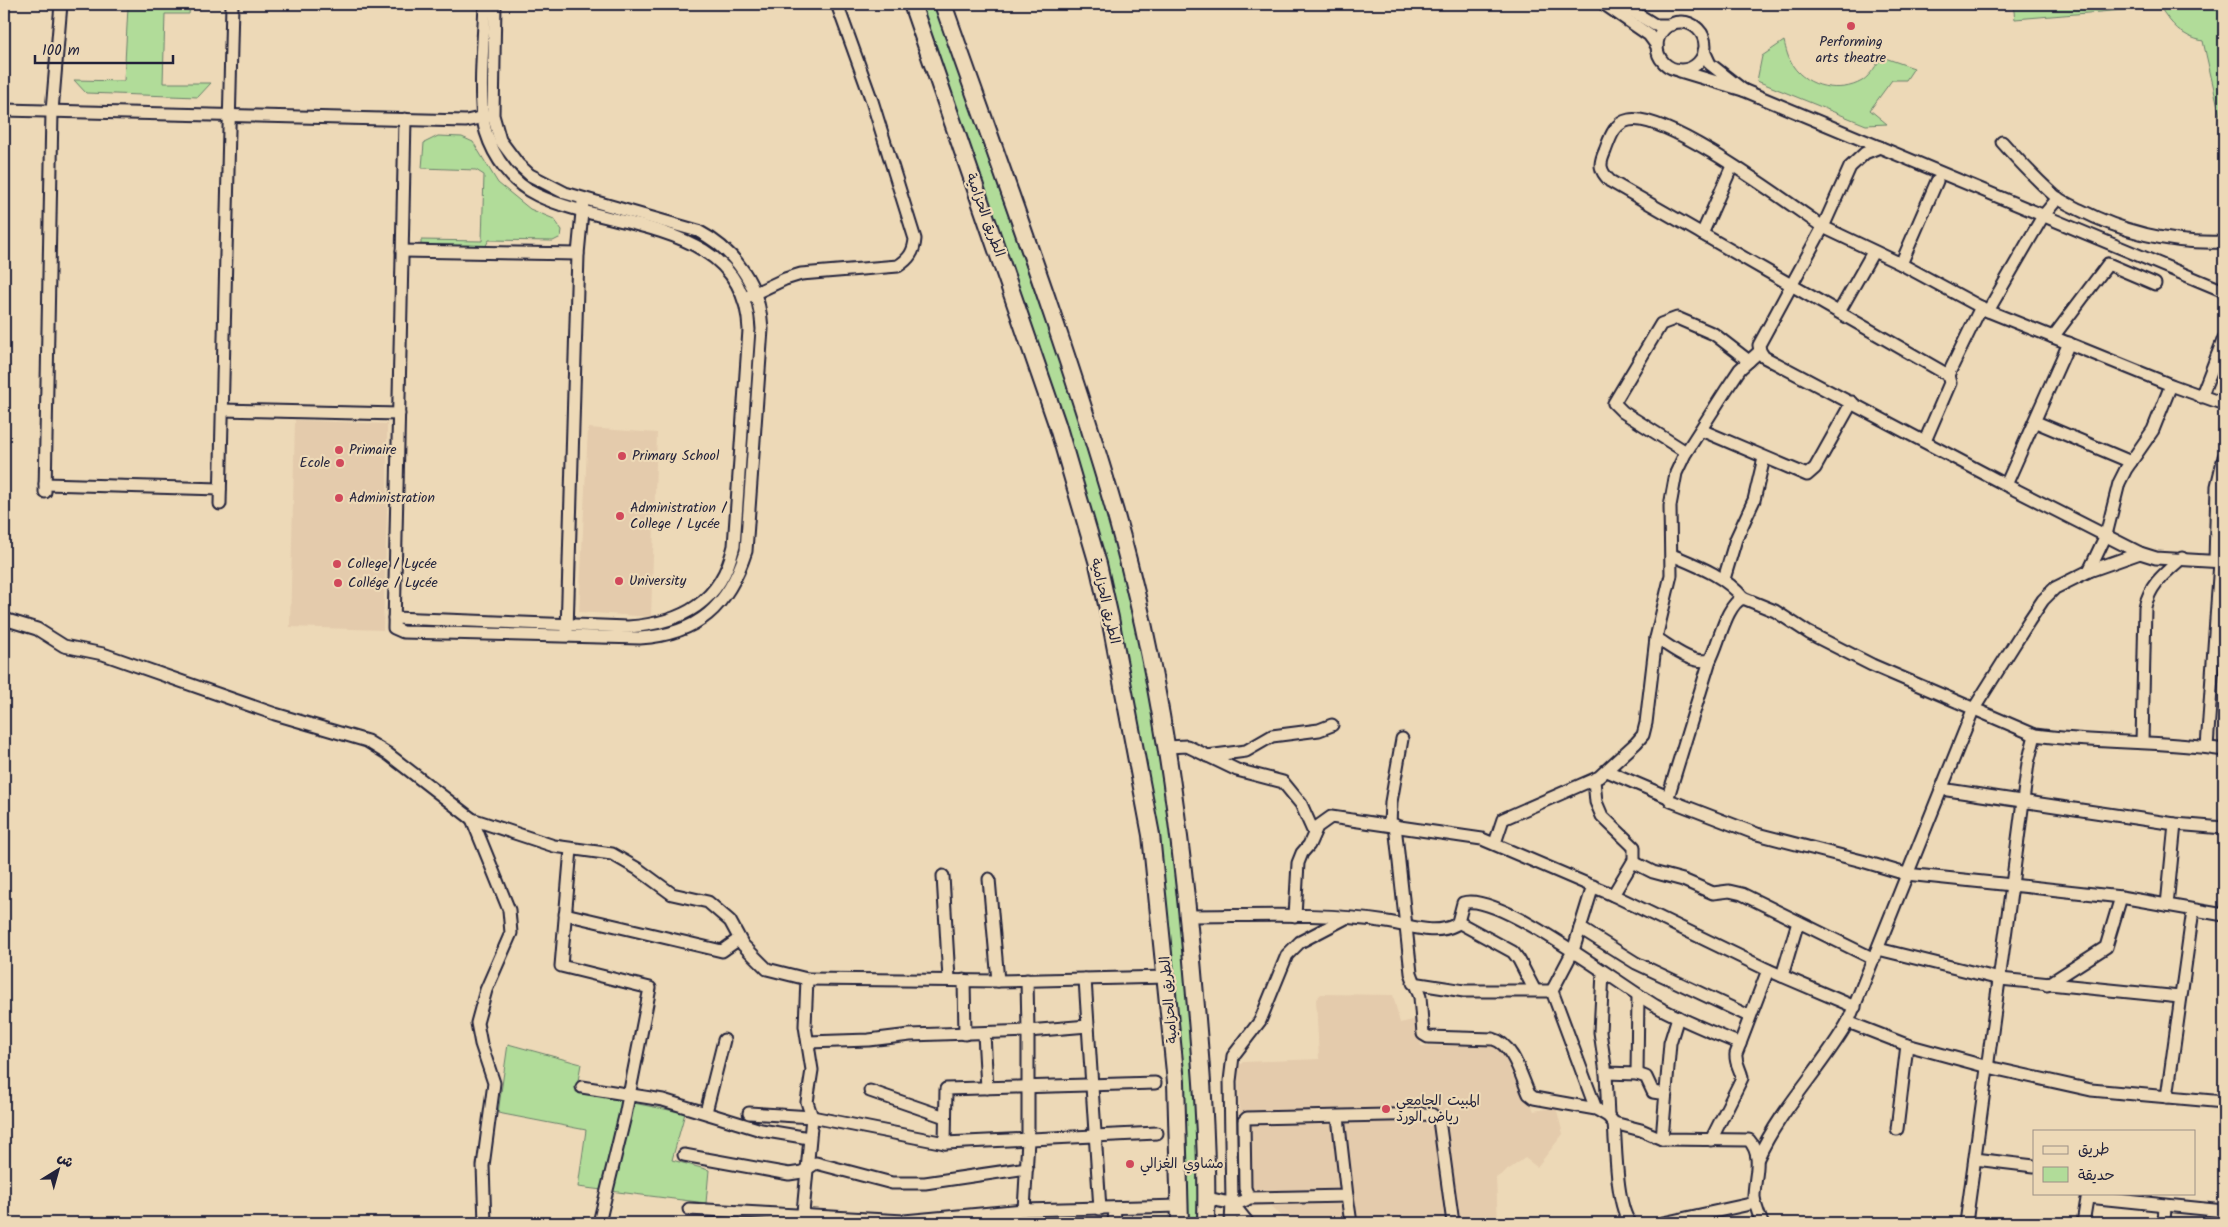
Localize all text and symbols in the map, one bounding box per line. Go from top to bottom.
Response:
marker: Performing arts theatre [1845,20,1857,32]
place label: Performing arts theatre [1816,31,1887,69]
scale bar [35,32,172,64]
text: 100 m [42,39,80,63]
street label: الطريق الحزامية [960,170,1010,260]
place label: Primaire [349,439,397,461]
marker: Primaire [333,444,345,456]
place label: Primary School [632,445,720,467]
marker: Primary School [616,450,628,462]
place label: Ecole [300,452,331,474]
marker: Ecole [334,457,346,469]
place label: Administration [349,487,435,509]
marker: Administration [333,492,345,504]
place label: Administration / College / Lycée [630,497,728,535]
marker: Administration / College / Lycée [614,510,626,522]
place label: College / Lycée [347,553,438,575]
street label: الطريق الحزامية [1084,556,1126,646]
marker: College / Lycée [331,558,343,570]
place label: University [629,570,687,592]
place label: Collége / Lycée [348,572,438,594]
marker: University [613,575,625,587]
marker: Collége / Lycée [332,577,344,589]
street label: الطريق الحزامية [1154,955,1184,1045]
place label: المبيت الجامعي رياض الورد [1396,1090,1480,1128]
marker: المبيت الجامعي رياض الورد [1380,1103,1392,1115]
legend [2033,1130,2196,1194]
text: طريق [2078,1138,2110,1162]
north arrow [32,1144,82,1194]
text: ش [52,1147,78,1174]
place label: مشاوي الغزالي [1140,1153,1224,1176]
marker: مشاوي الغزالي [1124,1158,1136,1170]
text: حديقة [2078,1164,2115,1188]

